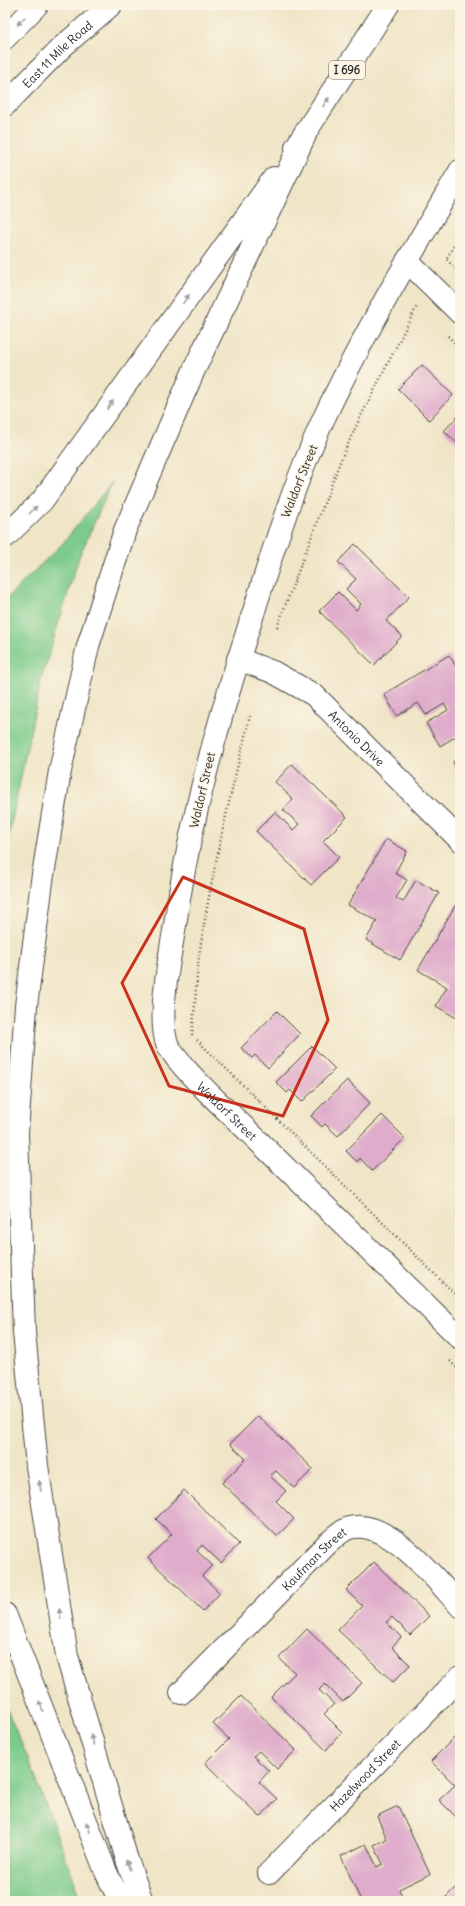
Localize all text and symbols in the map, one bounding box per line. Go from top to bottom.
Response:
one-way arrow [16,16,26,26]
street label: East 11 Mile Road [19,17,95,91]
road number: I 696 [329,61,365,79]
one-way arrow [322,97,330,107]
one-way arrow [182,294,190,305]
one-way arrow [106,400,114,410]
street label: Waldorf Street [278,442,320,520]
one-way arrow [28,505,38,515]
street label: Antonio Drive [326,707,388,769]
street label: Waldorf Street [186,751,218,829]
street label: Waldorf Street [194,1079,260,1143]
one-way arrow [37,1479,43,1492]
street label: Kaufman Street [278,1524,349,1593]
one-way arrow [57,1608,63,1620]
one-way arrow [37,1699,43,1711]
one-way arrow [89,1734,95,1746]
street label: Hazelwood Street [326,1736,403,1814]
one-way arrow [85,1820,91,1832]
one-way arrow [125,1858,131,1870]

